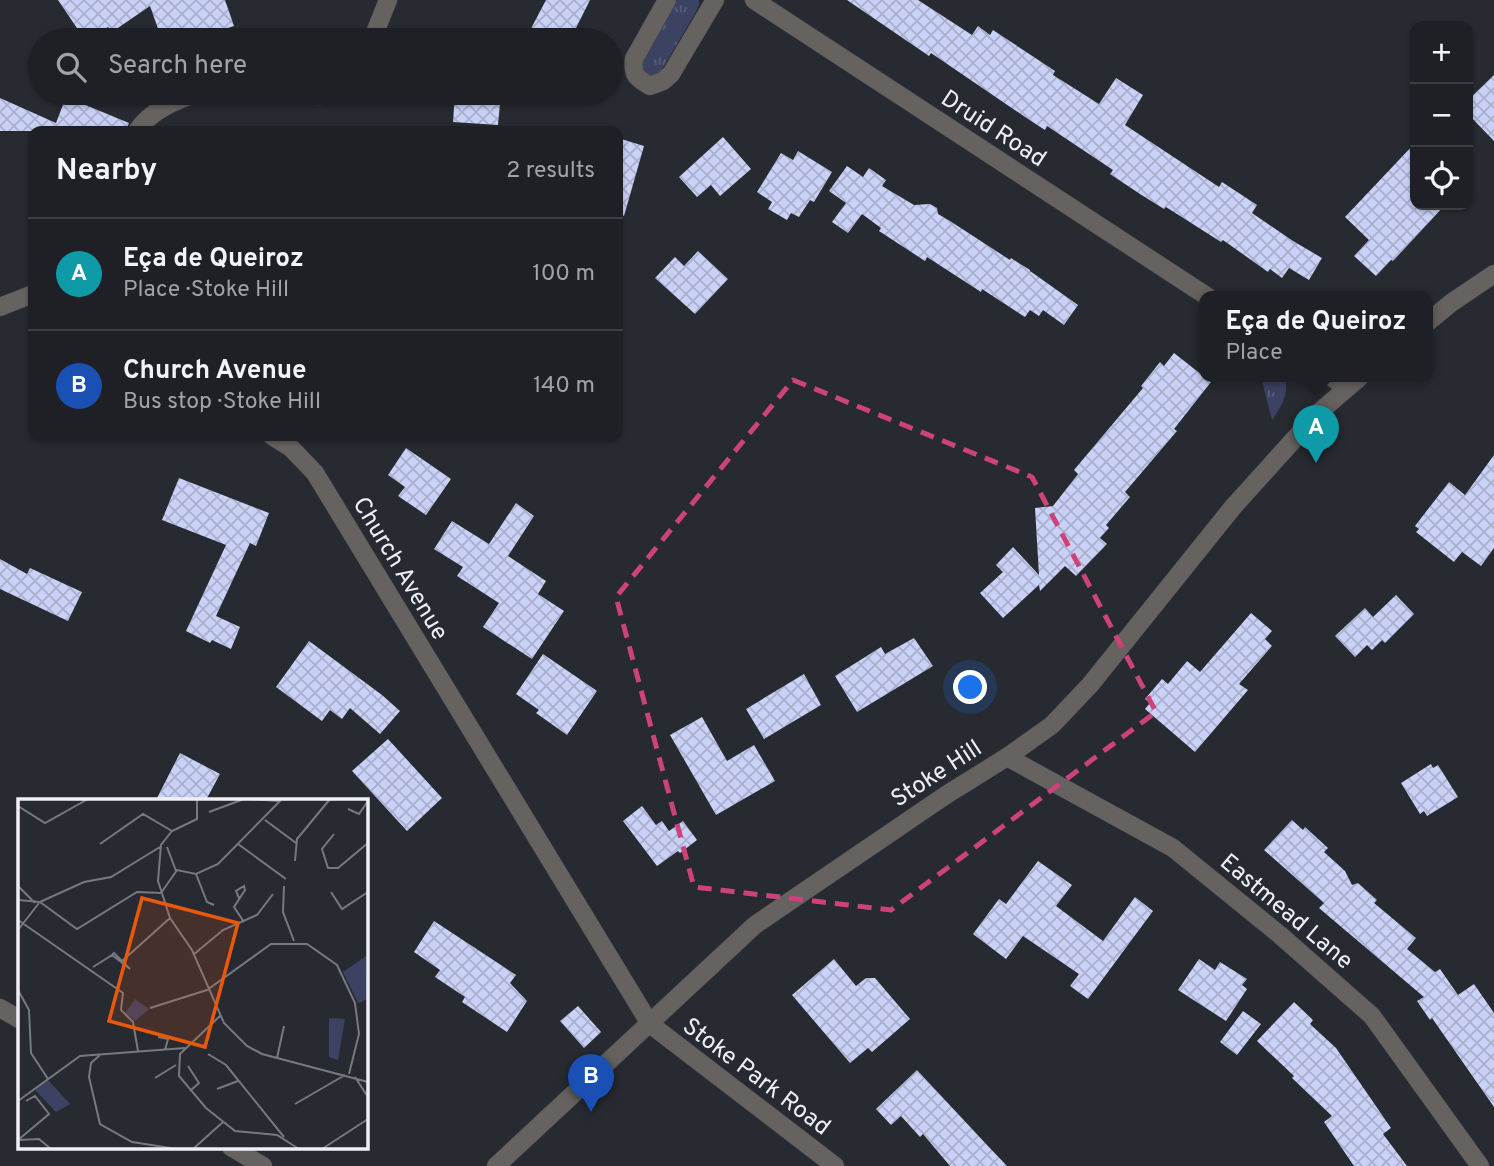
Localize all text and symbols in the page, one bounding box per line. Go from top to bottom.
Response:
map controls [1410,21,1473,210]
button: + [1410,21,1473,84]
search box [28,28,623,105]
icon: search [52,48,90,86]
text: Search here [108,50,247,83]
street label: Druid Road [934,84,1051,175]
button: − [1410,84,1473,147]
button: locate [1410,147,1473,210]
text: Nearby [56,153,157,190]
text: 2 results [506,157,595,186]
text: Eça de Queiroz [123,243,304,276]
text: A [71,260,87,289]
text: 100 m [532,260,595,289]
text: Place · Stoke Hill [123,276,289,305]
popup [1199,291,1433,382]
text: Eça de Queiroz [1226,306,1406,339]
text: Place [1226,339,1283,368]
text: Church Avenue [123,355,306,388]
text: B [71,372,87,401]
text: 140 m [533,372,595,401]
text: Bus stop · Stoke Hill [123,388,321,417]
pin: A [1293,405,1339,463]
street label: Church Avenue [345,492,454,646]
your location [953,670,987,704]
street label: Stoke Hill [886,734,988,815]
inset map [18,799,368,1148]
street label: Eastmead Lane [1213,848,1358,977]
street label: Stoke Park Road [676,1012,836,1143]
pin: B [568,1054,614,1112]

